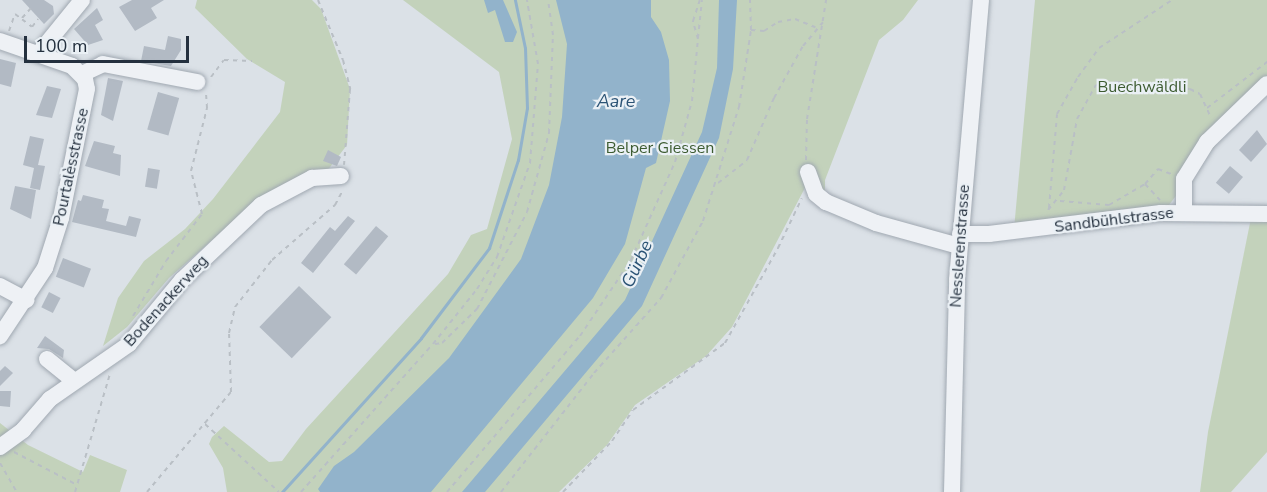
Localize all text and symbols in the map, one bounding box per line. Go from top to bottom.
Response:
scale bar [27,24,192,62]
text: 100 m [35,34,87,58]
park label: Buechwäldli [1098,77,1186,97]
water label: Aare [597,90,635,112]
street label: Pourtalèsstrasse [49,106,93,228]
park label: Belper Giessen [606,138,714,158]
street label: Nesslerenstrasse [946,184,974,308]
street label: Sandbühlstrasse [1053,203,1175,237]
water label: Gürbe [617,237,657,291]
street label: Bodenackerweg [120,251,212,351]

